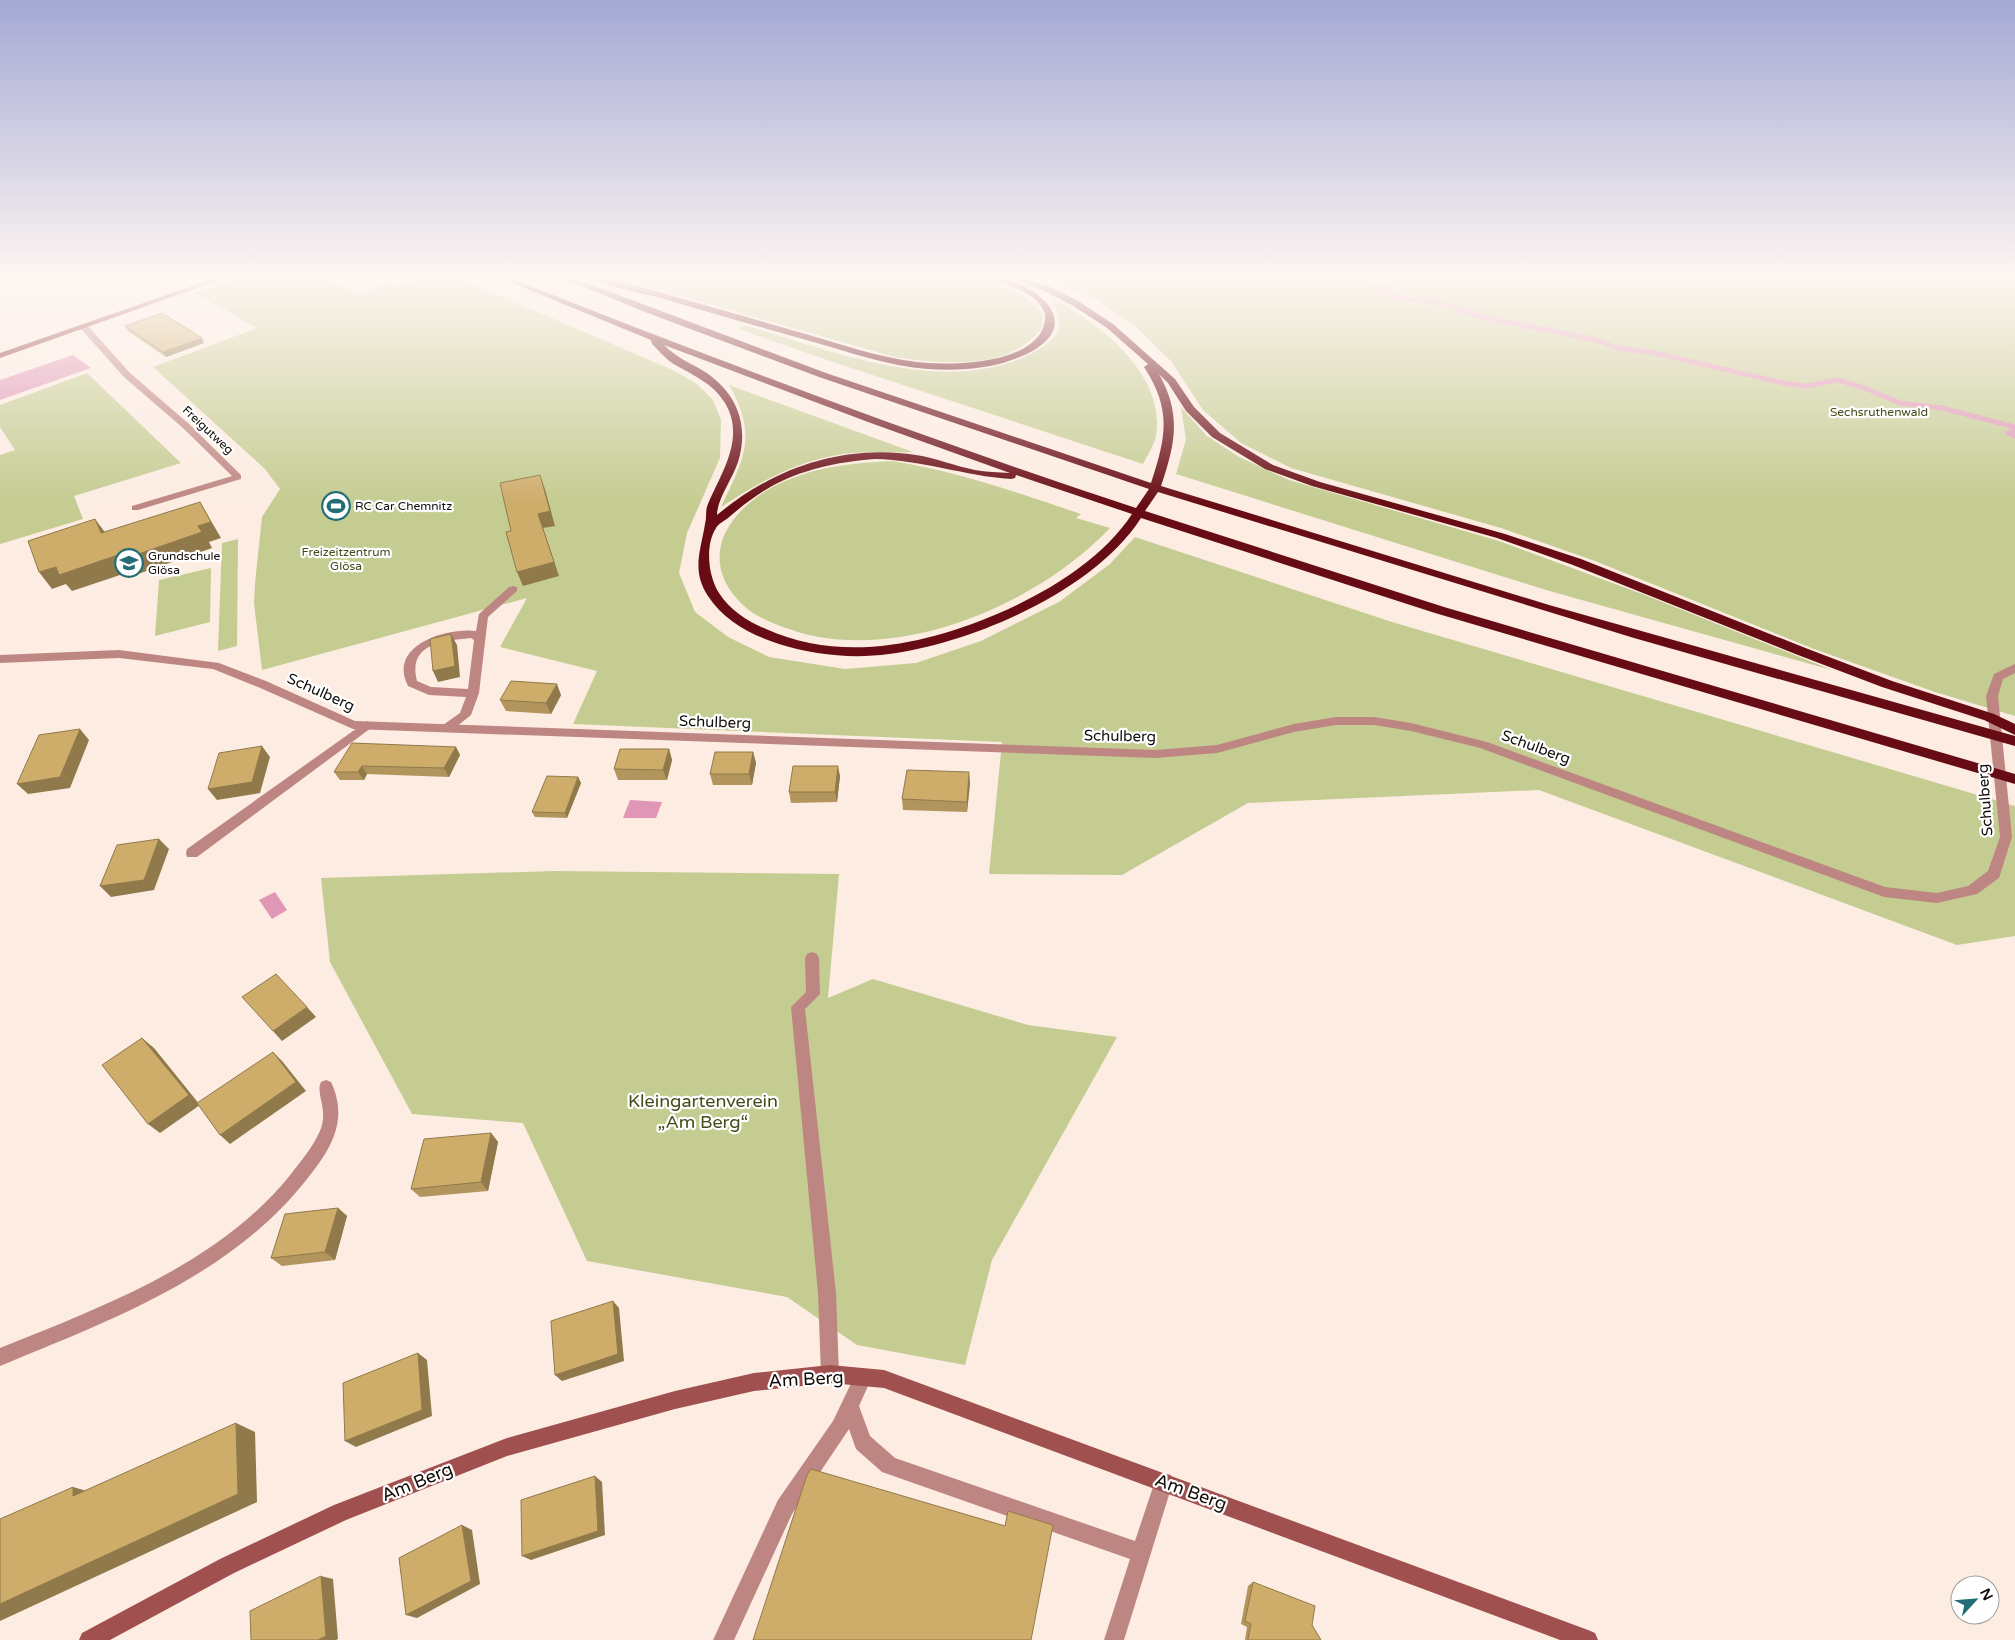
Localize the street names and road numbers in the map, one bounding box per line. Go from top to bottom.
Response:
street label: Freigutweg [180,403,236,457]
street label: Schulberg [284,669,358,715]
street label: Schulberg [679,712,751,732]
street label: Schulberg [1084,726,1156,746]
street label: Schulberg [1499,726,1573,768]
street label: Schulberg [1974,763,1996,837]
street label: Am Berg [768,1366,844,1392]
street label: Am Berg [378,1458,456,1506]
street label: Am Berg [1152,1469,1230,1515]

